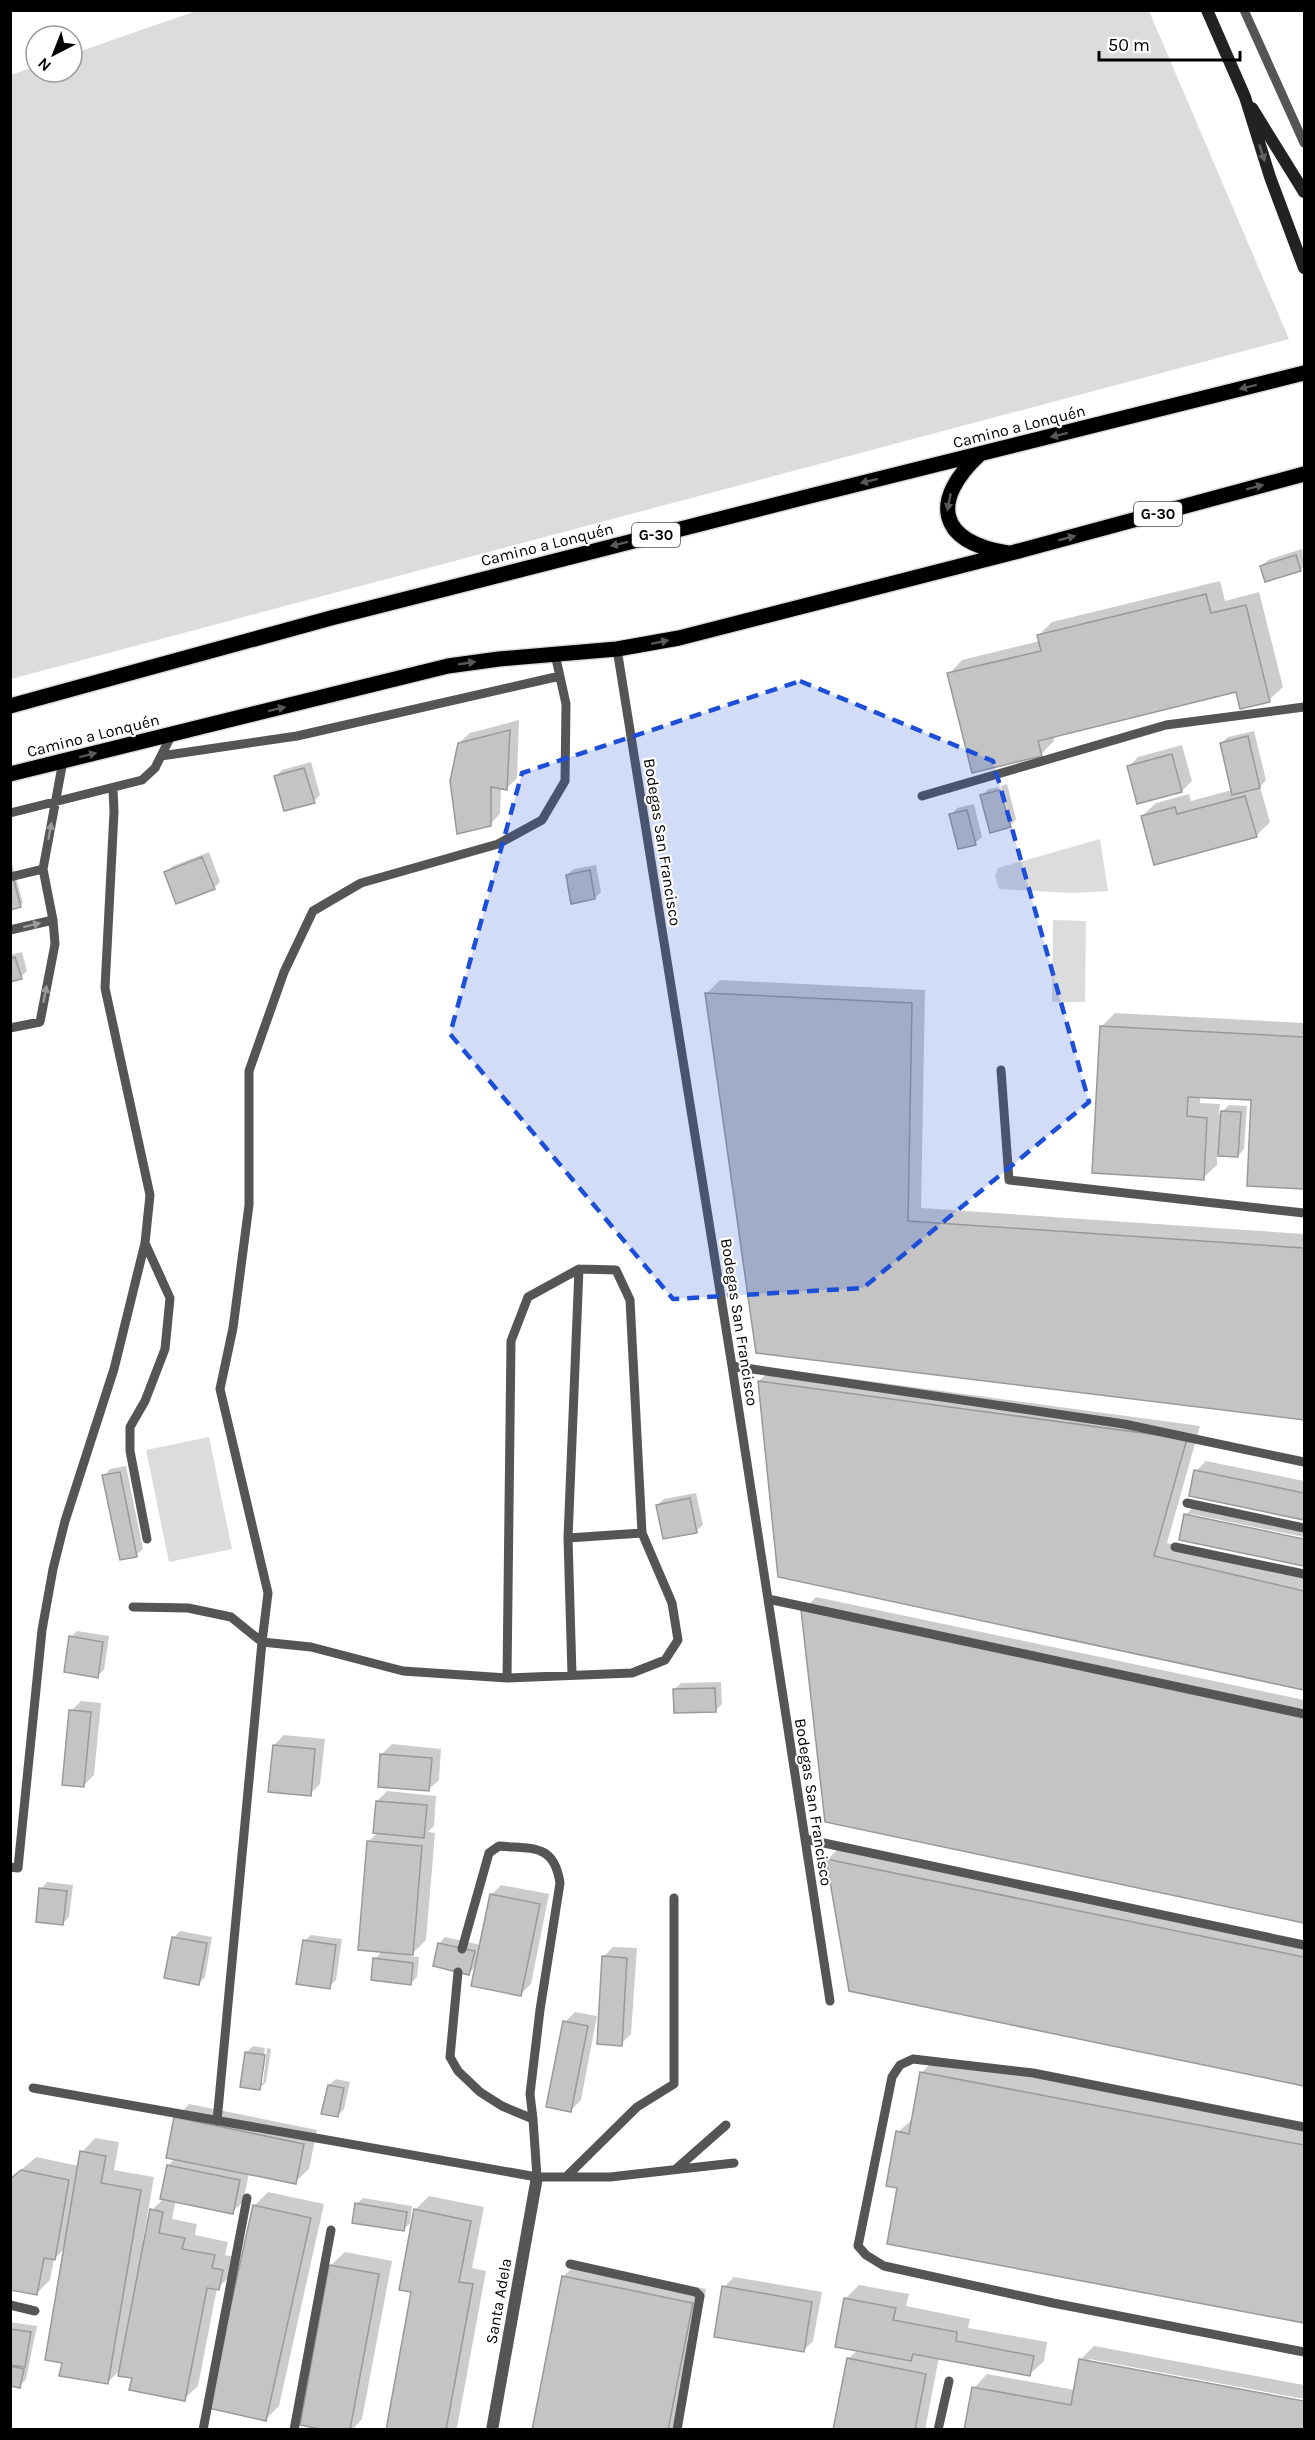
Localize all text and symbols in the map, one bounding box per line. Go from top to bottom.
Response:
north arrow [24,24,84,84]
scale bar [1099,24,1240,62]
text: 50 m [1108,34,1150,56]
text: N [34,54,55,76]
one-way arrow [1258,144,1267,162]
one-way arrow [1239,383,1257,392]
street label: Camino a Lonquén [951,401,1087,452]
one-way arrow [1049,430,1068,440]
one-way arrow [860,477,879,487]
one-way arrow [1246,482,1265,492]
one-way arrow [944,493,953,512]
road number: G-30 [1134,502,1182,526]
street label: Camino a Lonquén [479,519,615,570]
road number: G-30 [632,523,680,547]
one-way arrow [1058,533,1076,542]
one-way arrow [610,540,628,550]
one-way arrow [651,637,670,646]
one-way arrow [457,659,476,668]
one-way arrow [268,703,286,713]
street label: Camino a Lonquén [25,710,161,761]
one-way arrow [78,750,97,760]
street label: Bodegas San Francisco [640,757,685,927]
one-way arrow [46,822,55,841]
one-way arrow [23,920,41,930]
one-way arrow [41,984,50,1003]
street label: Bodegas San Francisco [717,1237,762,1407]
street label: Bodegas San Francisco [791,1717,836,1887]
street label: Santa Adela [482,2257,515,2346]

